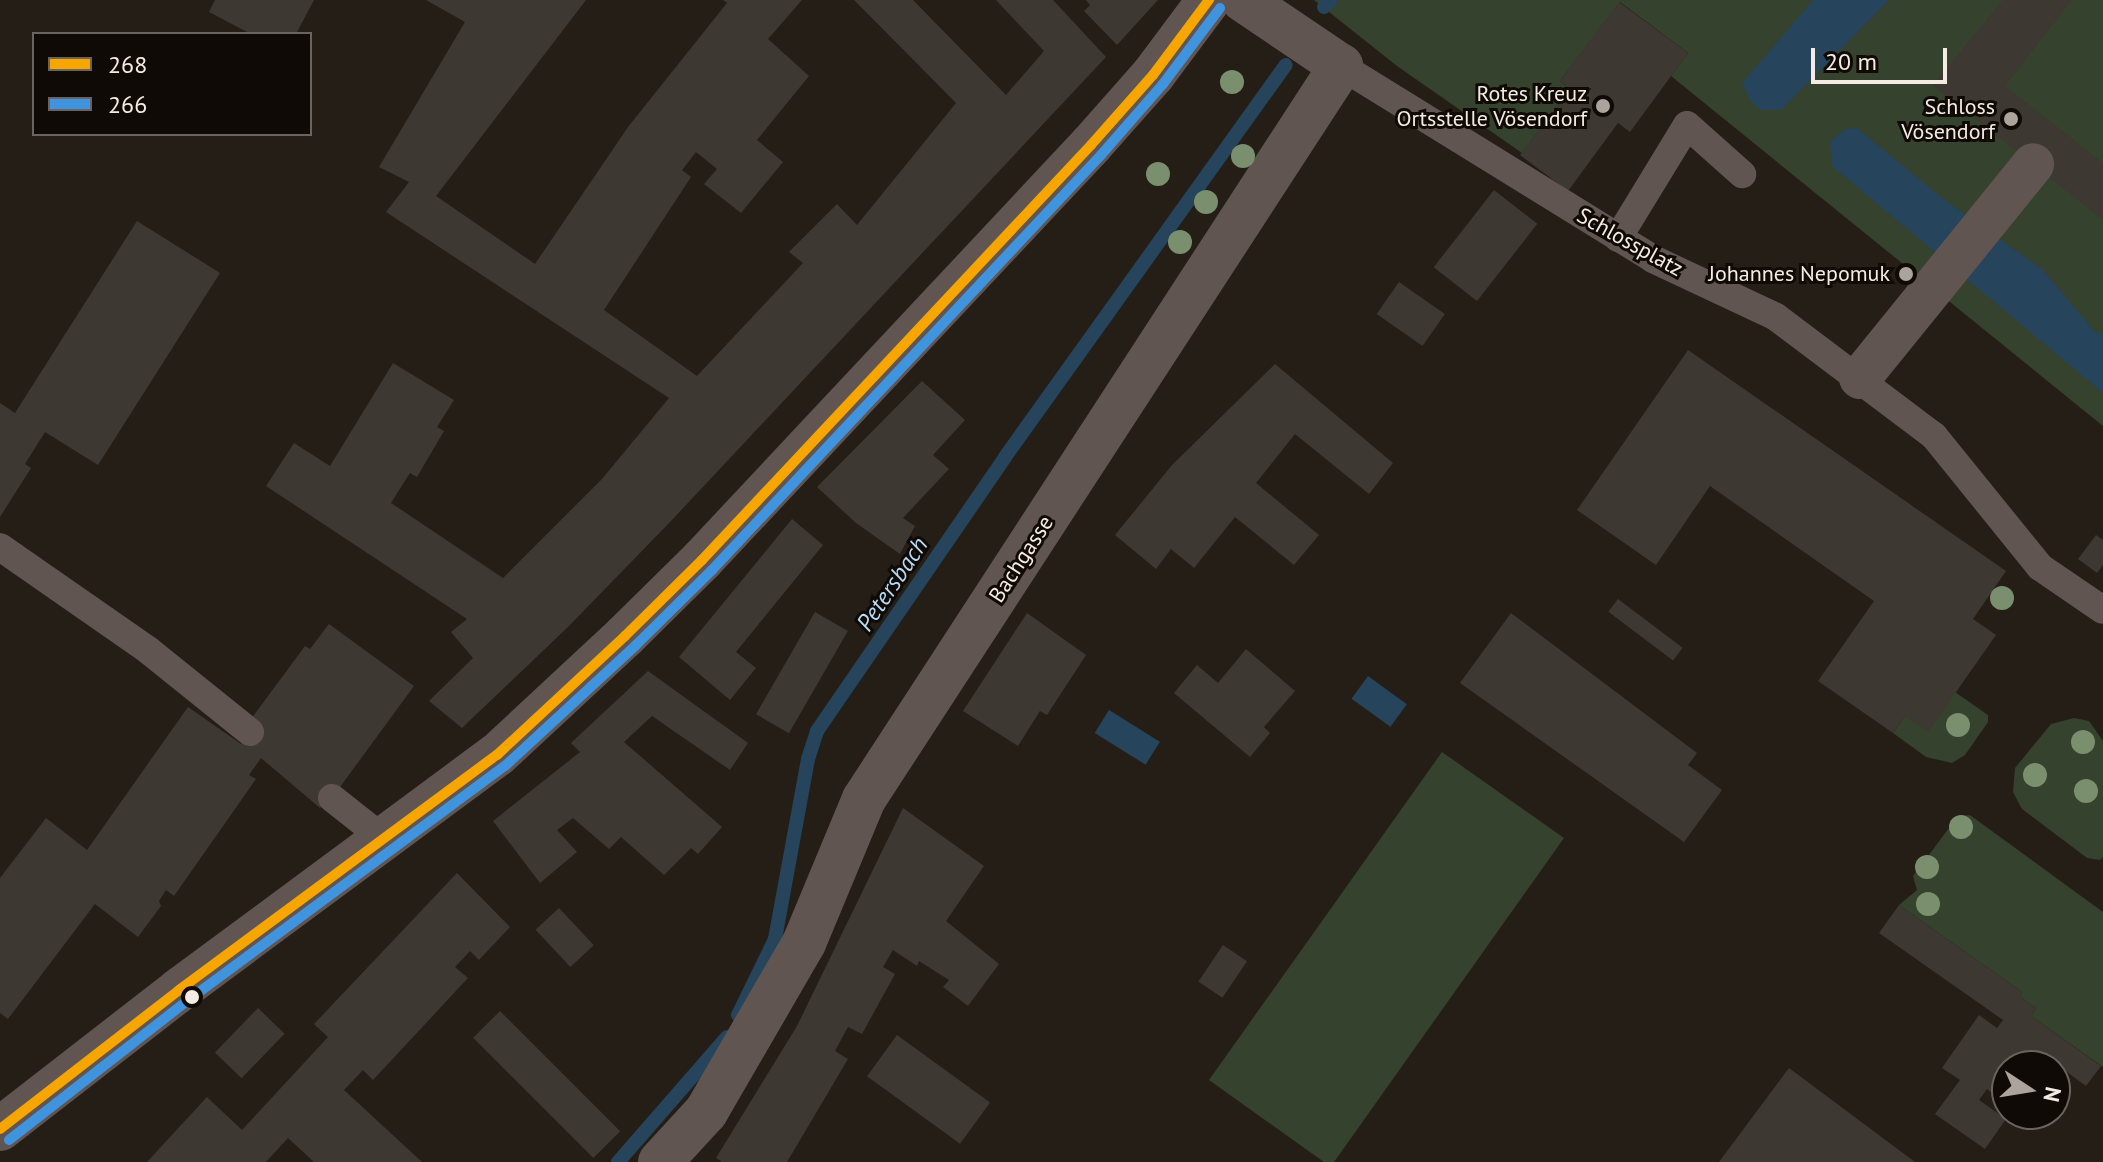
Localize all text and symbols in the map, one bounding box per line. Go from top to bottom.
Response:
legend [32,32,312,136]
scale bar [1815,32,1951,82]
text: 20 m [1825,46,1877,77]
text: 268 [108,49,147,80]
place label: Rotes Kreuz Ortsstelle Vösendorf [1396,80,1587,132]
text: 266 [108,89,147,120]
place label: Schloss Vösendorf [1901,93,1995,144]
marker: Rotes Kreuz Ortsstelle Vösendorf [1594,97,1612,115]
marker: Schloss Vösendorf [2002,110,2020,128]
street label: Schlossplatz [1572,202,1688,282]
place label: Johannes Nepomuk [1709,261,1890,287]
marker: Johannes Nepomuk [1897,265,1915,283]
street label: Bachgasse [983,511,1059,607]
water label: Petersbach [850,532,934,636]
unlabelled marker [184,989,200,1005]
north arrow [1991,1050,2071,1130]
text: N [2037,1085,2068,1105]

